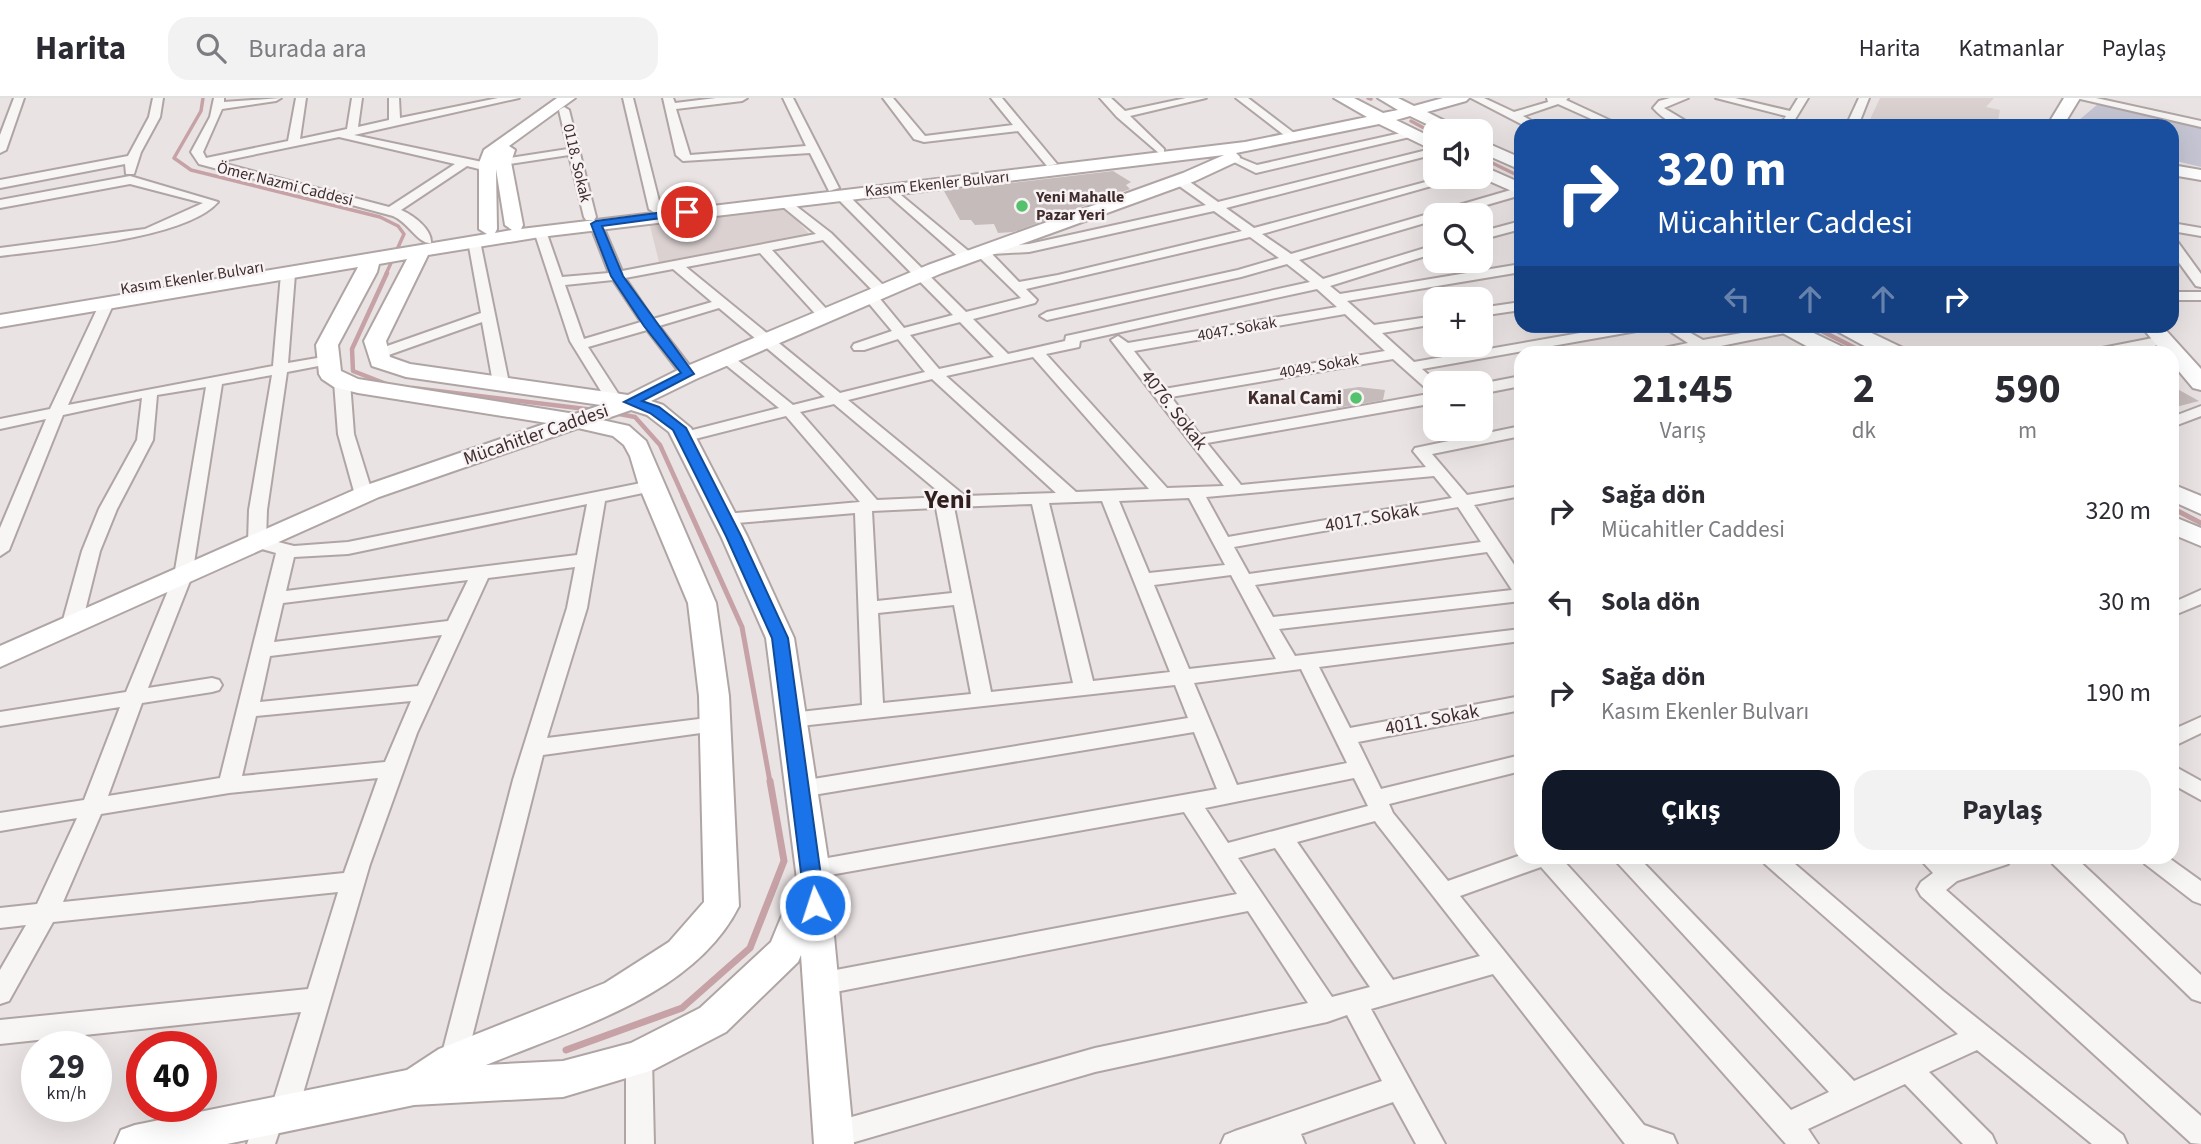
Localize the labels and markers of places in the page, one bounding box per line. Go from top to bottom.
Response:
pin [657,182,717,242]
place label: Yeni Mahalle Pazar Yeri [1035,186,1124,226]
marker: Yeni Mahalle Pazar Yeri [1014,198,1030,214]
place label: Kanal Cami [1248,385,1342,412]
marker: Kanal Cami [1348,390,1364,406]

